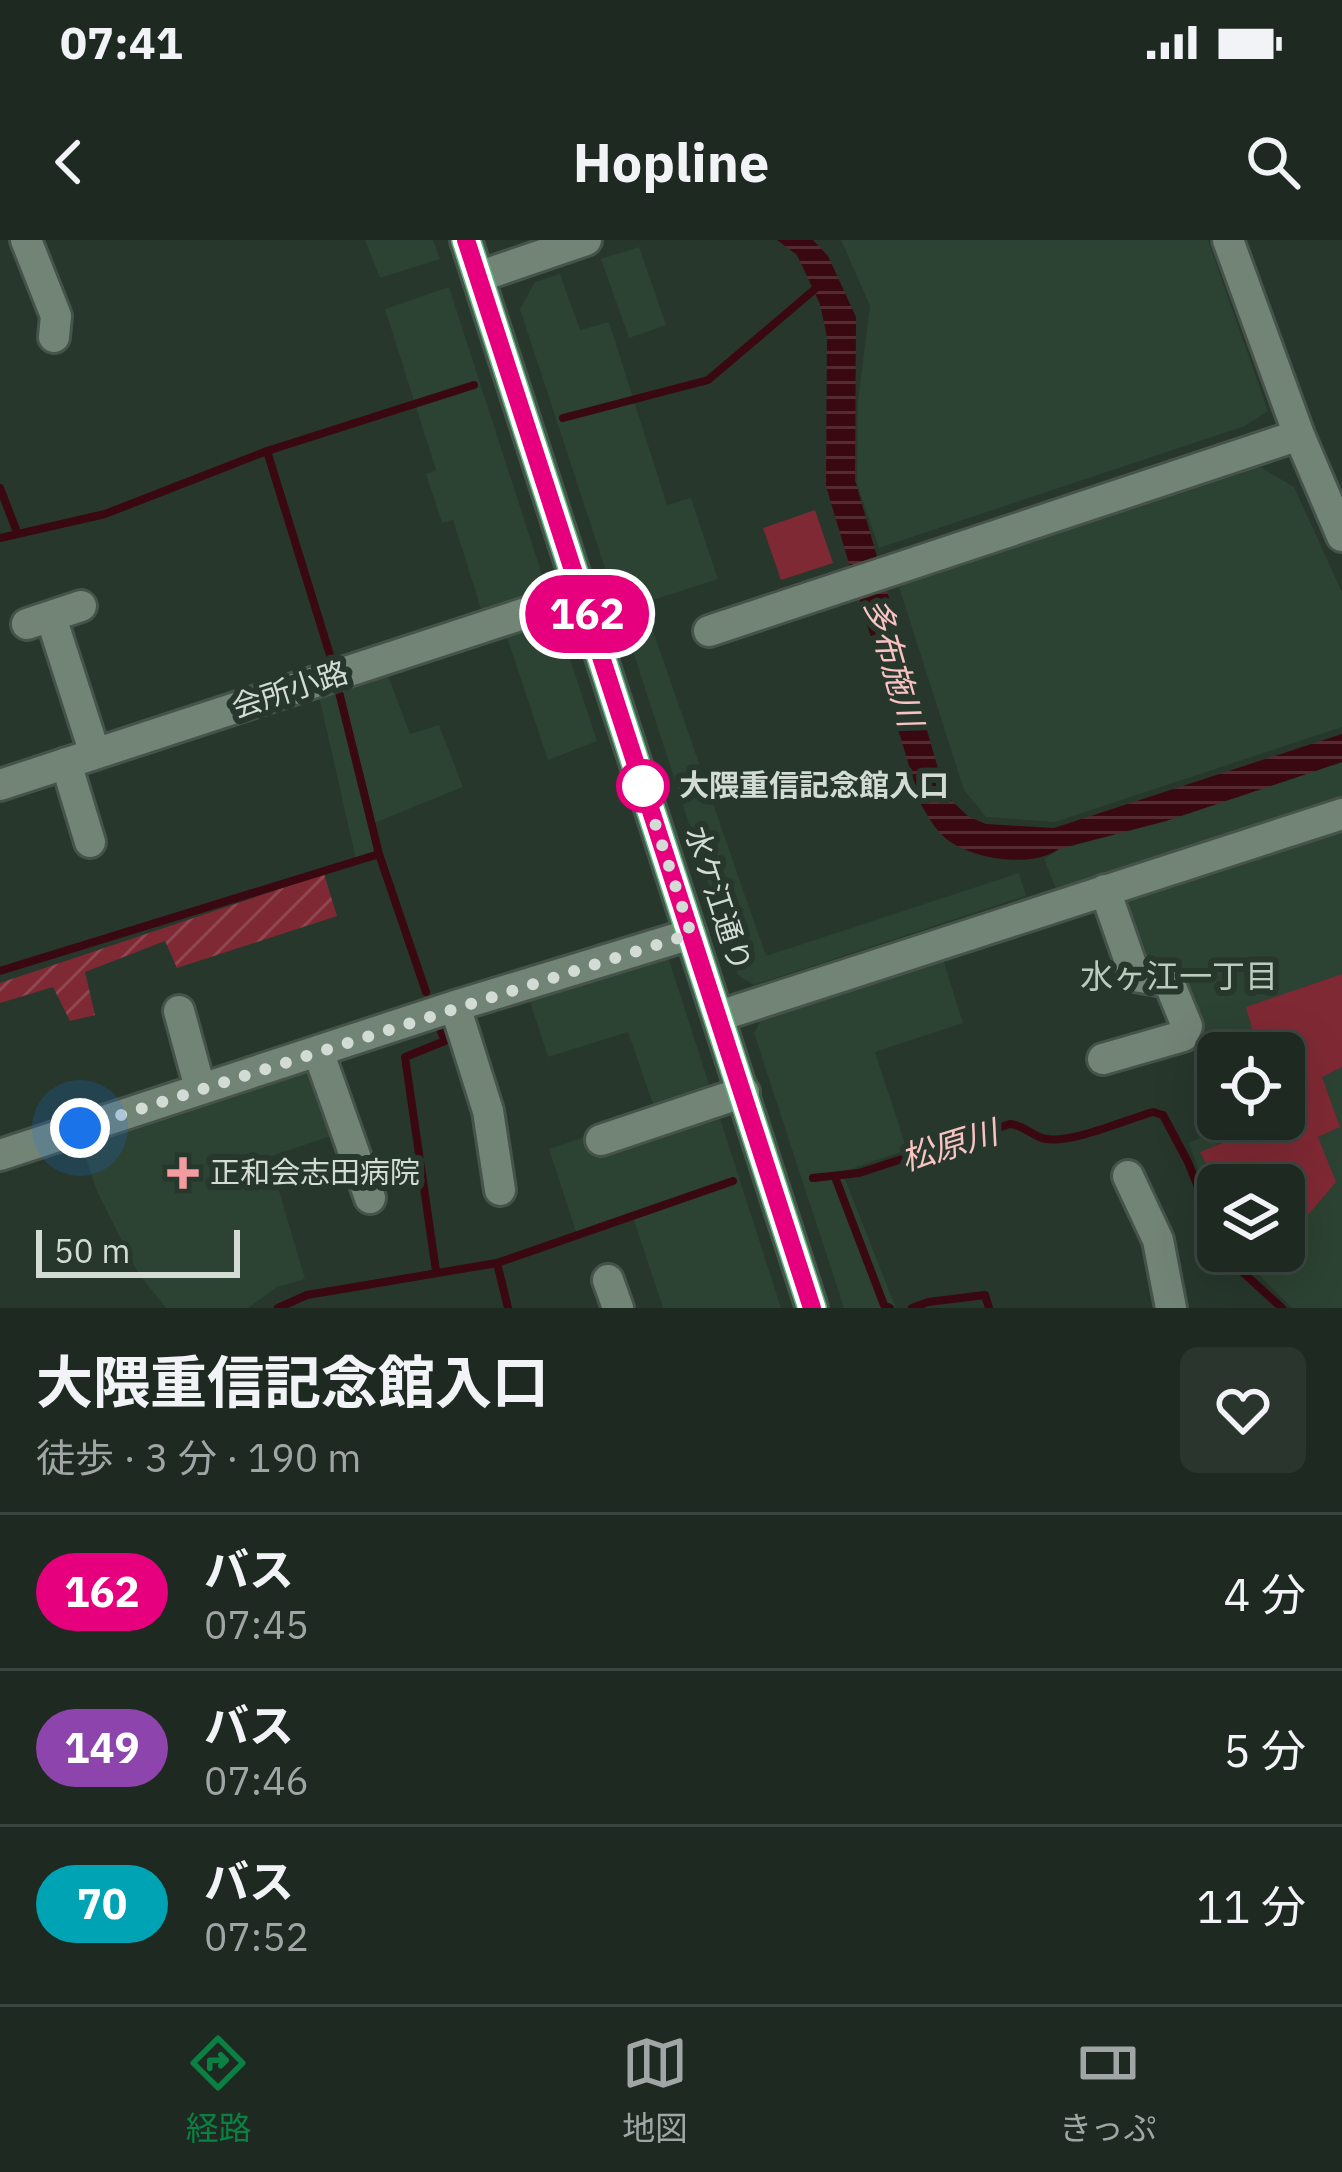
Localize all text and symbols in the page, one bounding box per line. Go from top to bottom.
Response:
text: 07:41 [60,13,183,71]
text: Hopline [573,127,769,197]
icon: back [36,129,102,195]
icon: search [1240,129,1306,195]
line badge: 162 [518,575,656,653]
text: 162 [549,586,625,641]
water label: 多布施川 [856,592,934,734]
street label: 会所小路 [226,651,353,726]
marker: 大隈重信記念館入口 [618,761,668,811]
place label: 大隈重信記念館入口 [679,765,949,804]
street label: 水ケ江通り [678,821,761,976]
district label: 水ヶ江一丁目 [1080,954,1278,997]
map controls [1197,1032,1305,1272]
button: locate [1197,1032,1305,1140]
your location [50,1098,110,1158]
water label: 松原川 [895,1109,1005,1180]
place label: 正和会志田病院 [210,1152,420,1191]
marker: 正和会志田病院 [167,1157,199,1189]
button: layers [1197,1164,1305,1272]
scale bar [36,1224,240,1277]
text: 50 m [54,1229,130,1272]
text: 大隈重信記念館入口 [36,1345,549,1419]
button: heart [1180,1347,1306,1473]
text: 徒歩 · 3 分 · 190 m [36,1432,361,1483]
text: バス [204,1540,294,1598]
text: 162 [64,1564,140,1619]
text: 4 分 [1223,1565,1306,1623]
text: 07:45 [204,1599,309,1650]
text: バス [204,1696,294,1754]
text: 149 [64,1720,140,1775]
text: 5 分 [1223,1721,1306,1779]
text: 07:46 [204,1755,309,1806]
text: バス [204,1852,294,1910]
text: 70 [77,1876,127,1931]
text: 11 分 [1196,1877,1306,1935]
text: 07:52 [204,1911,309,1962]
tab: 経路 [185,2030,251,2150]
tab: 地図 [622,2030,688,2150]
tab: きっぷ [1059,2030,1157,2150]

